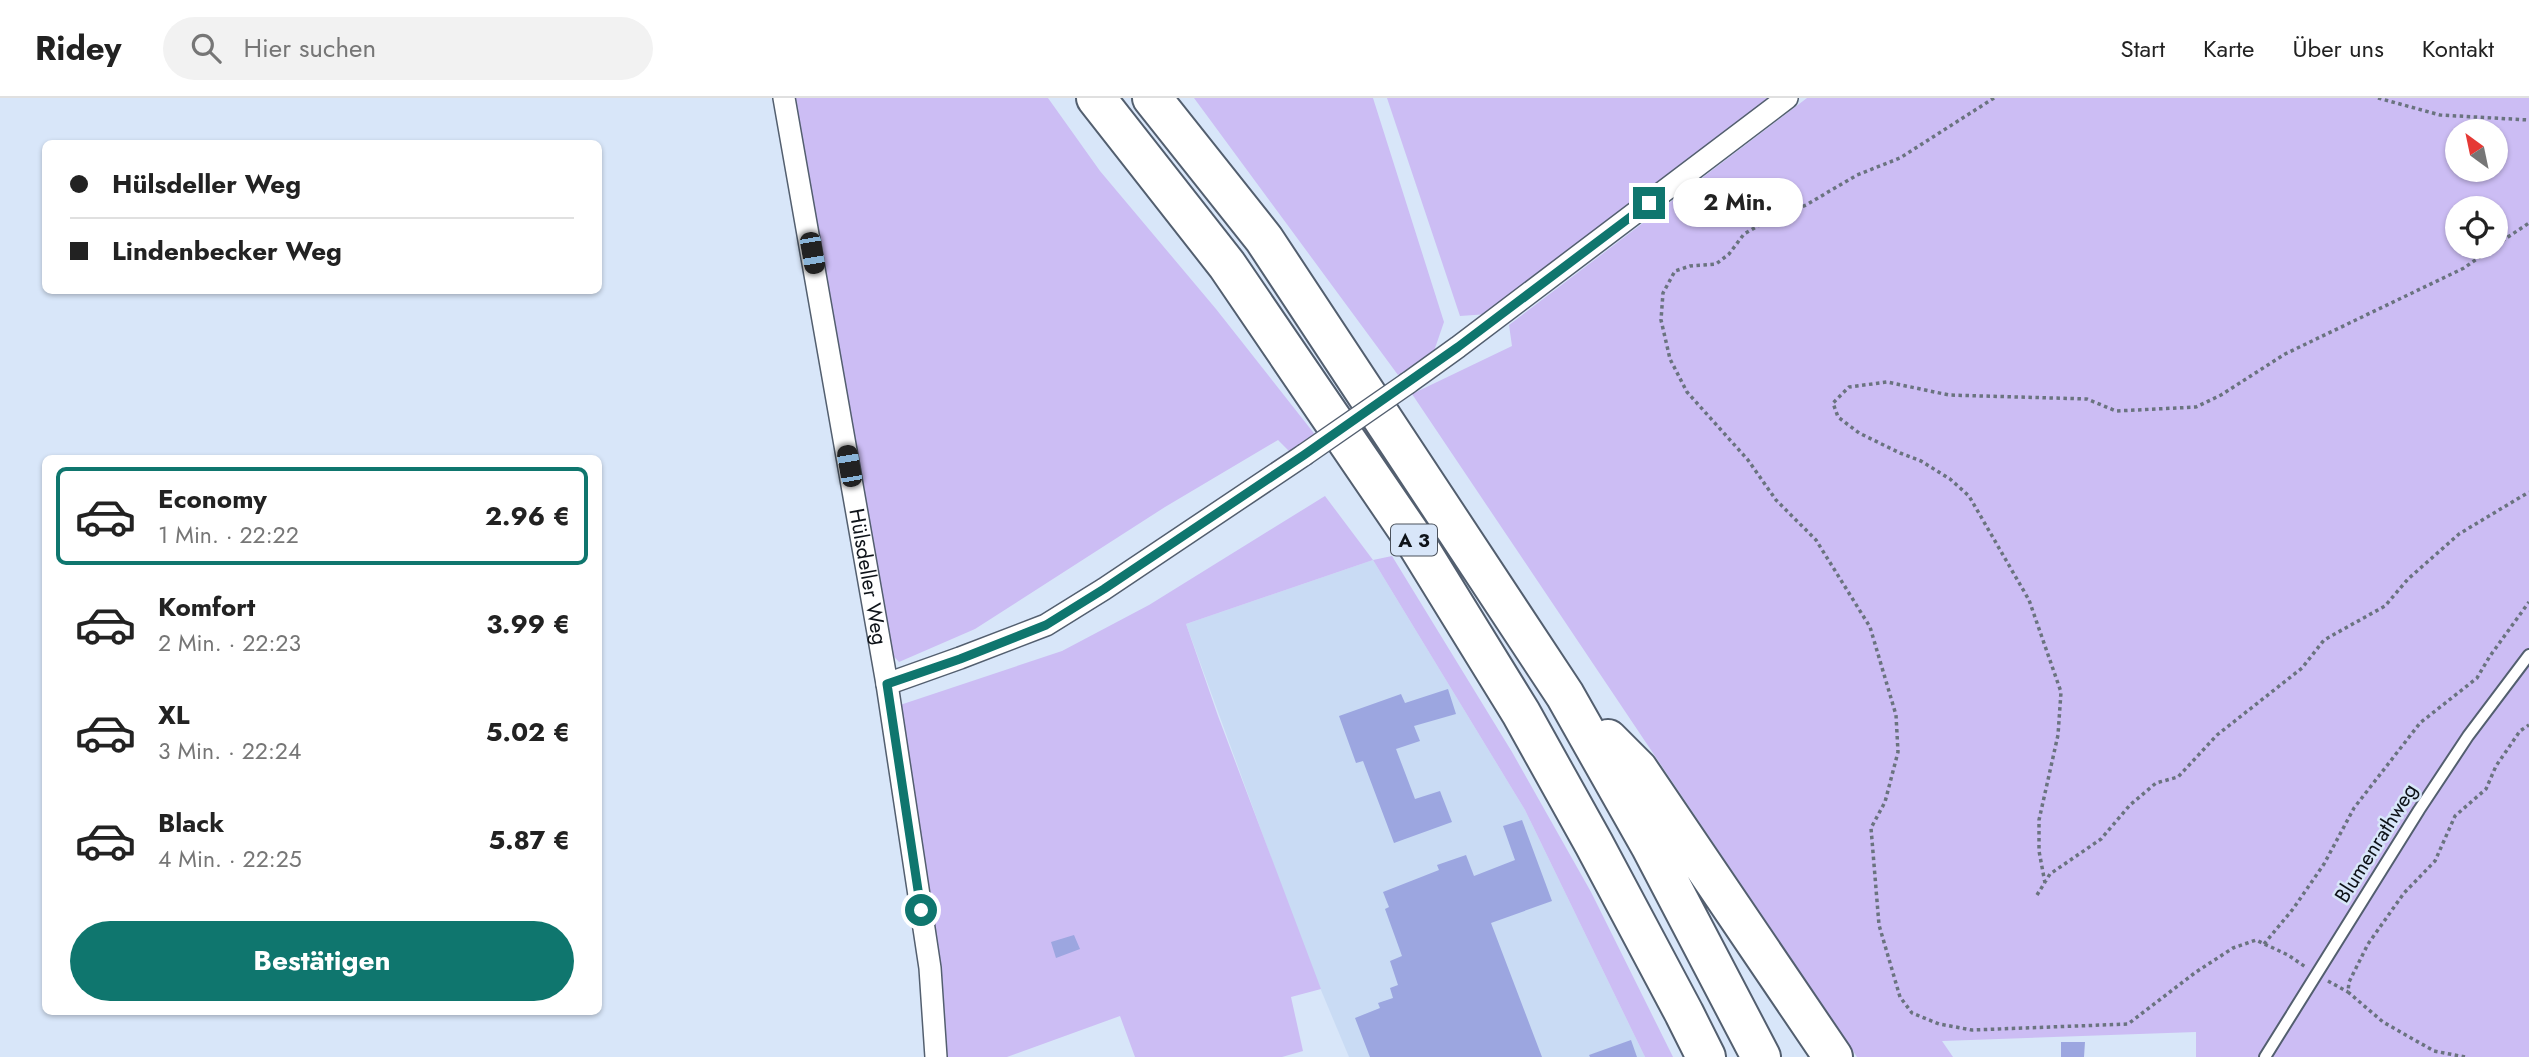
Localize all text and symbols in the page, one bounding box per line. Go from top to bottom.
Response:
search box [163,17,653,80]
text: Ridey [35,25,121,72]
icon: search [187,29,225,67]
text: Hier suchen [243,29,376,67]
text: Start [2121,31,2165,66]
text: Karte [2203,31,2254,66]
text: Über uns [2292,31,2384,66]
text: Kontakt [2422,31,2494,66]
north arrow [2445,119,2508,182]
map controls [2445,119,2508,259]
text: Hülsdeller Weg [112,165,301,203]
callout: 2 Min. [1674,178,1803,228]
text: 2 Min. [1703,185,1773,219]
route end [1633,187,1665,219]
button: locate [2445,196,2508,259]
car [799,230,826,276]
text: Lindenbecker Weg [112,232,342,270]
car [836,443,863,489]
text: Economy [158,480,267,518]
icon: car [74,485,137,548]
text: 2.96 € [485,497,570,535]
street label: Hülsdeller Weg [841,506,895,647]
text: 1 Min. · 22:22 [158,518,299,552]
road number: A 3 [1391,524,1437,556]
text: Komfort [158,588,255,626]
icon: car [74,593,137,656]
text: 3.99 € [486,605,570,643]
text: 2 Min. · 22:23 [158,626,301,660]
text: XL [158,696,190,734]
icon: car [74,701,137,764]
text: 5.02 € [486,713,570,751]
text: 3 Min. · 22:24 [158,734,301,768]
street label: Blumenrathweg [2327,777,2425,909]
text: Black [158,804,224,842]
icon: car [74,809,137,872]
text: 5.87 € [488,821,570,859]
text: 4 Min. · 22:25 [158,842,302,876]
route start [905,894,937,926]
button: Bestätigen [70,921,574,1001]

